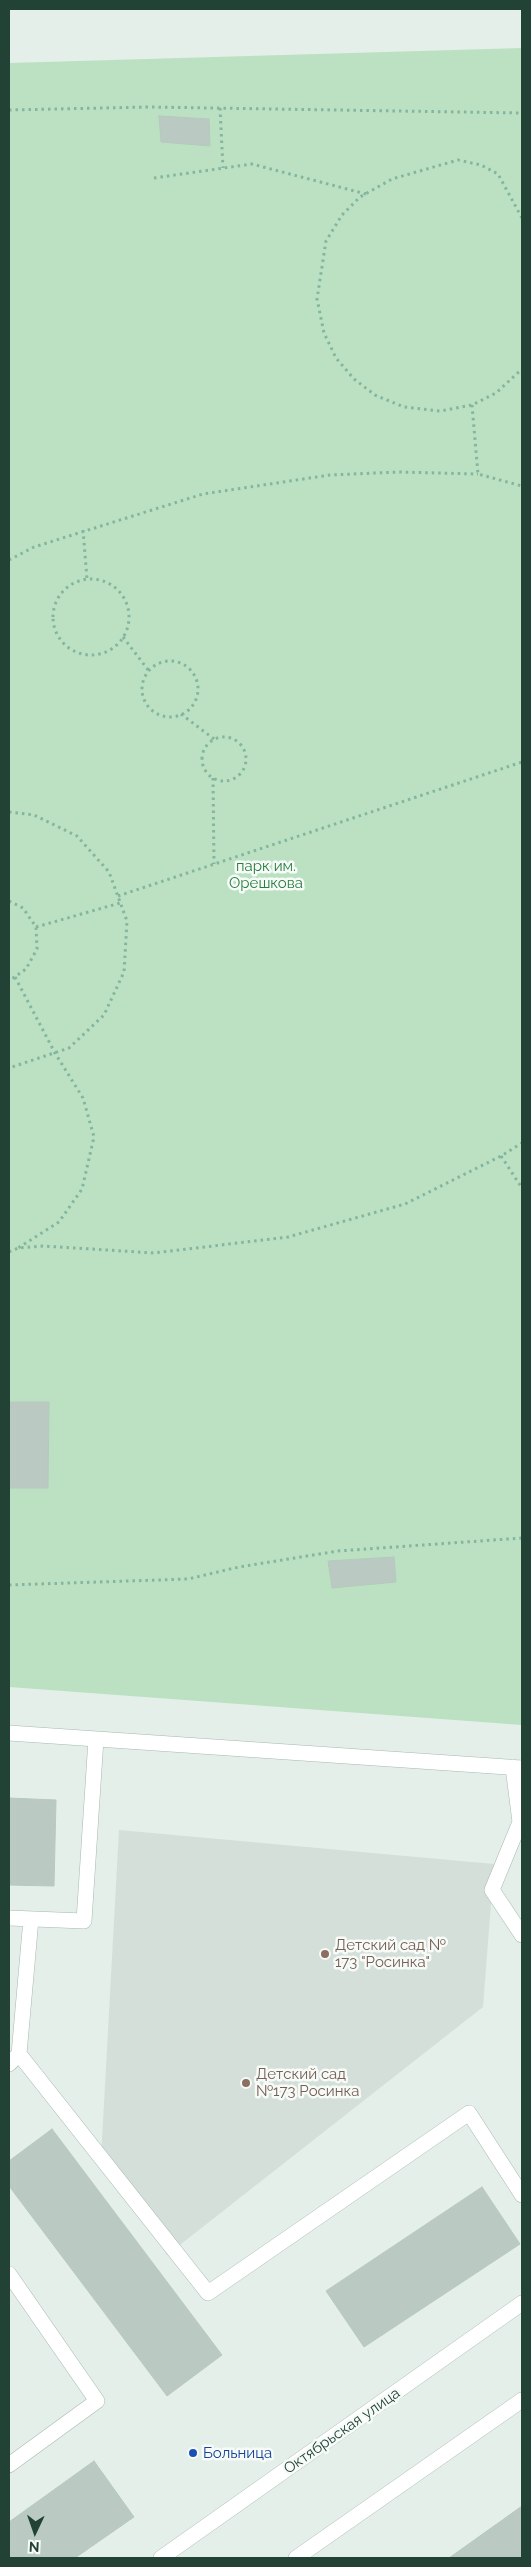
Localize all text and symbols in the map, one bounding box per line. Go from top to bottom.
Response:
park label: парк им. Орешкова [229,857,303,892]
place label: Детский сад № 173 "Росинка" [335,1936,446,1971]
marker: Детский сад № 173 "Росинка" [319,1948,331,1960]
place label: Детский сад №173 Росинка [256,2065,359,2100]
marker: Детский сад №173 Росинка [240,2077,252,2089]
street label: Октябрьская улица [280,2384,404,2478]
place label: Больница [203,2444,272,2462]
marker: Больница [187,2447,199,2459]
north arrow [10,2507,60,2557]
text: N [28,2539,40,2555]

